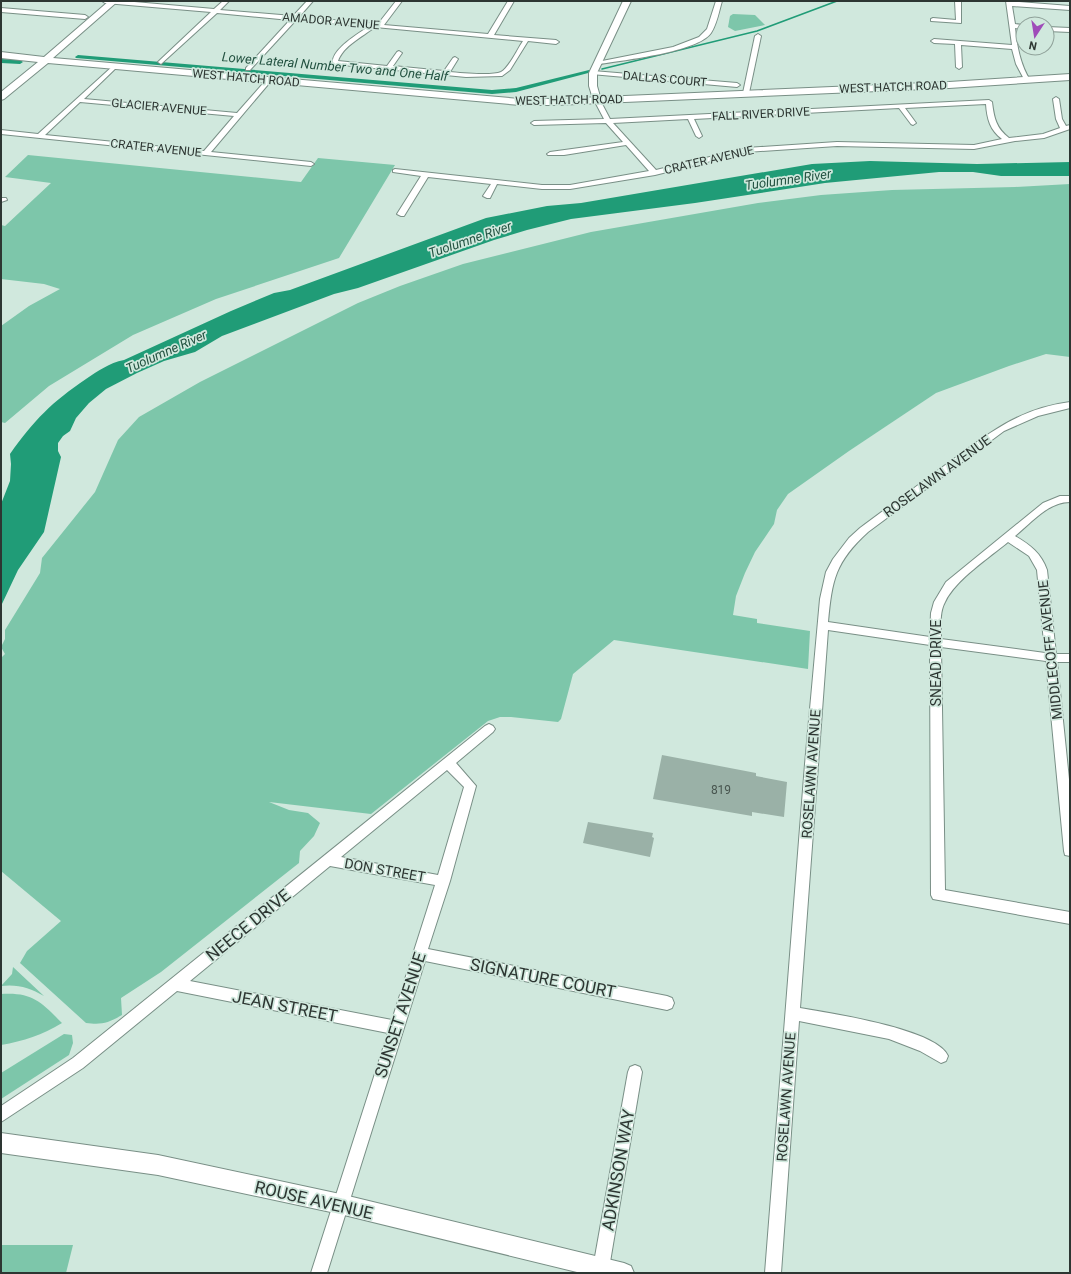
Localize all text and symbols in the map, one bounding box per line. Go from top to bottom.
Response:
street label: AMADOR AVENUE [282,10,380,32]
north arrow [1015,16,1055,56]
text: N [1028,38,1038,52]
water label: Lower Lateral Number Two and One Half [221,49,450,84]
street label: WEST HATCH ROAD [192,66,300,90]
street label: DALLAS COURT [622,68,708,90]
street label: WEST HATCH ROAD [839,78,947,96]
street label: WEST HATCH ROAD [515,92,623,108]
street label: GLACIER AVENUE [111,96,207,118]
street label: FALL RIVER DRIVE [712,104,810,124]
street label: CRATER AVENUE [110,136,202,160]
street label: CRATER AVENUE [663,143,755,177]
water label: Tuolumne River [744,166,833,193]
water label: Tuolumne River [427,218,514,261]
water label: Tuolumne River [124,327,210,376]
street label: ROSELAWN AVENUE [880,432,994,520]
street label: MIDDLECOFF AVENUE [1035,579,1065,720]
street label: SNEAD DRIVE [928,620,944,706]
street label: ROSELAWN AVENUE [799,709,823,839]
house number: 819 [711,783,731,797]
street label: DON STREET [343,855,427,885]
street label: NEECE DRIVE [202,885,295,965]
street label: SUNSET AVENUE [370,949,430,1080]
street label: SIGNATURE COURT [469,954,617,1002]
street label: JEAN STREET [231,986,339,1026]
street label: ROSELAWN AVENUE [774,1032,798,1162]
street label: ADKINSON WAY [597,1107,639,1232]
street label: ROUSE AVENUE [253,1177,375,1223]

